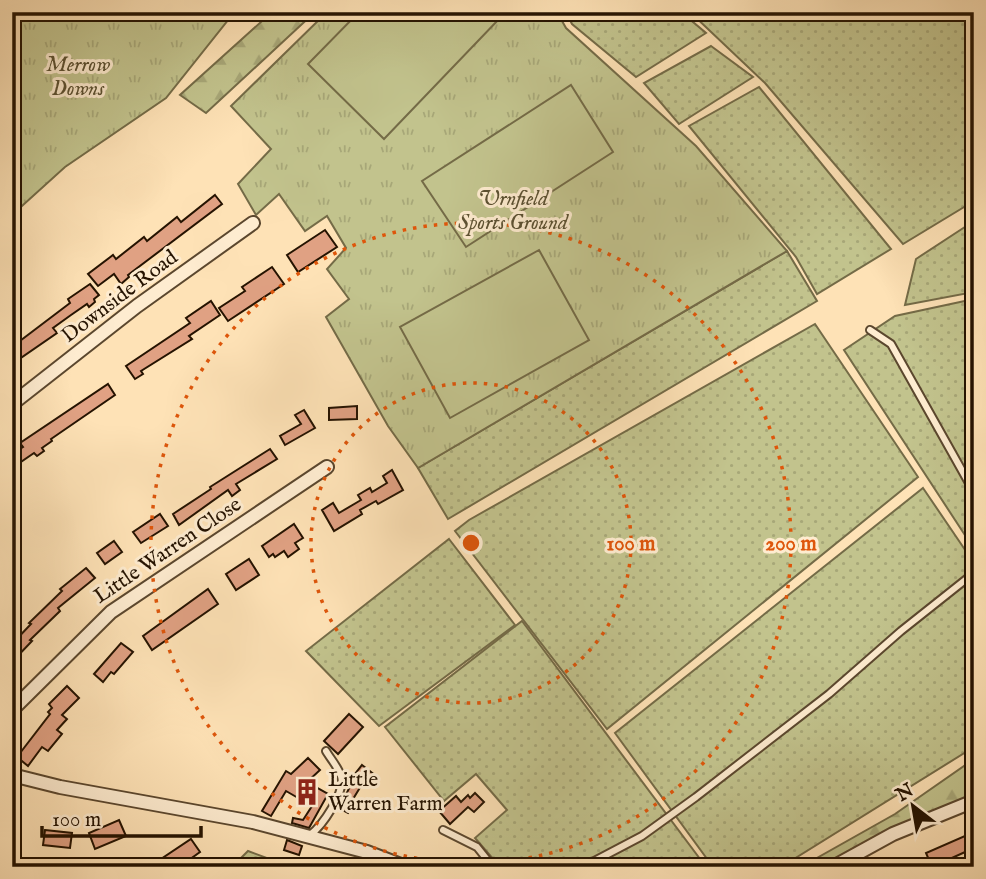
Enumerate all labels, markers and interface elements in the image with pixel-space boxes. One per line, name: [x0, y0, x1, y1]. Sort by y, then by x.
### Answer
park label: Merrow Downs: [46, 52, 111, 103]
park label: Urnfield Sports Ground: [458, 186, 570, 237]
street label: Downside Road: [56, 244, 184, 350]
street label: Little Warren Close: [89, 491, 247, 610]
centre of rings: [459, 531, 483, 555]
text: 100 m: [606, 531, 656, 558]
text: 200 m: [765, 531, 817, 558]
place label: Little Warren Farm: [328, 767, 443, 818]
north arrow: [878, 770, 948, 840]
building icon: Little Warren Farm: [292, 777, 322, 807]
text: N: [891, 778, 919, 808]
scale bar: [42, 795, 201, 839]
text: 100 m: [52, 807, 101, 834]

